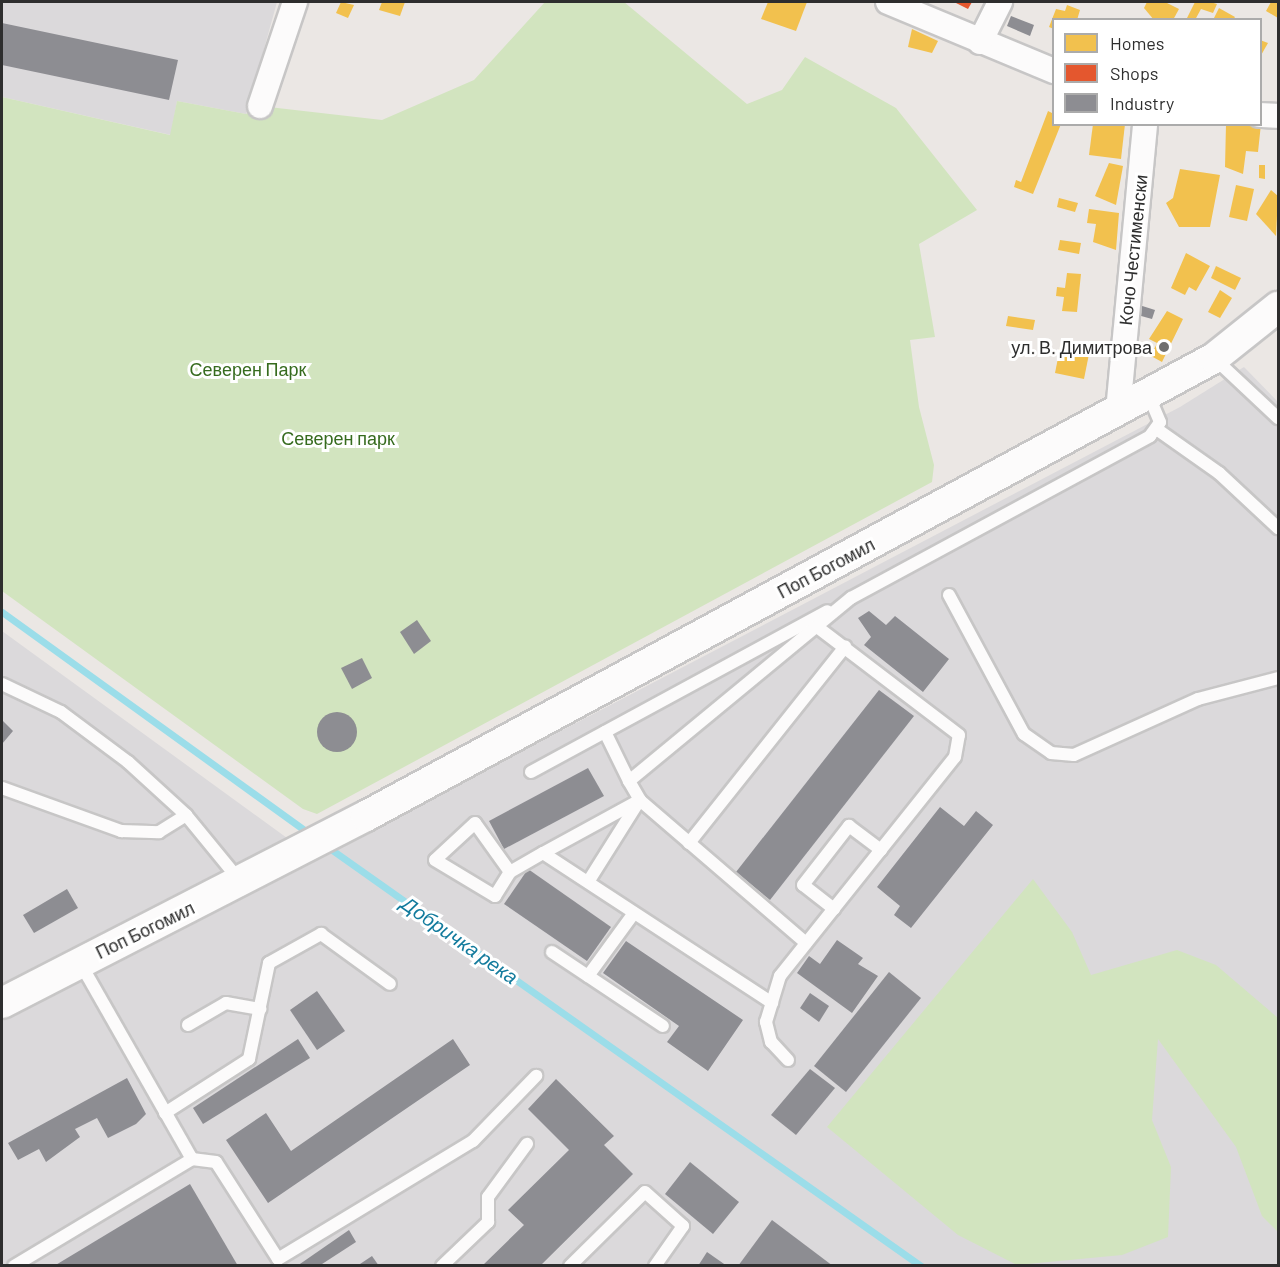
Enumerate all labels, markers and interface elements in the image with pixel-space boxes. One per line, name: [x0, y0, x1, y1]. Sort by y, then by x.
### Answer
legend: [1052, 18, 1262, 126]
text: Homes: [1110, 32, 1164, 54]
text: Shops: [1110, 62, 1159, 84]
text: Industry: [1110, 92, 1174, 114]
street label: Кочо Честименски: [1114, 173, 1152, 327]
place label: ул. В. Димитрова: [1011, 336, 1152, 358]
marker: ул. В. Димитрова: [1157, 340, 1171, 354]
park label: Северен Парк: [190, 358, 306, 380]
park label: Северен парк: [281, 427, 395, 449]
street label: Поп Богомил: [774, 533, 878, 603]
water label: Добричка река: [397, 891, 523, 989]
street label: Поп Богомил: [92, 897, 198, 963]

